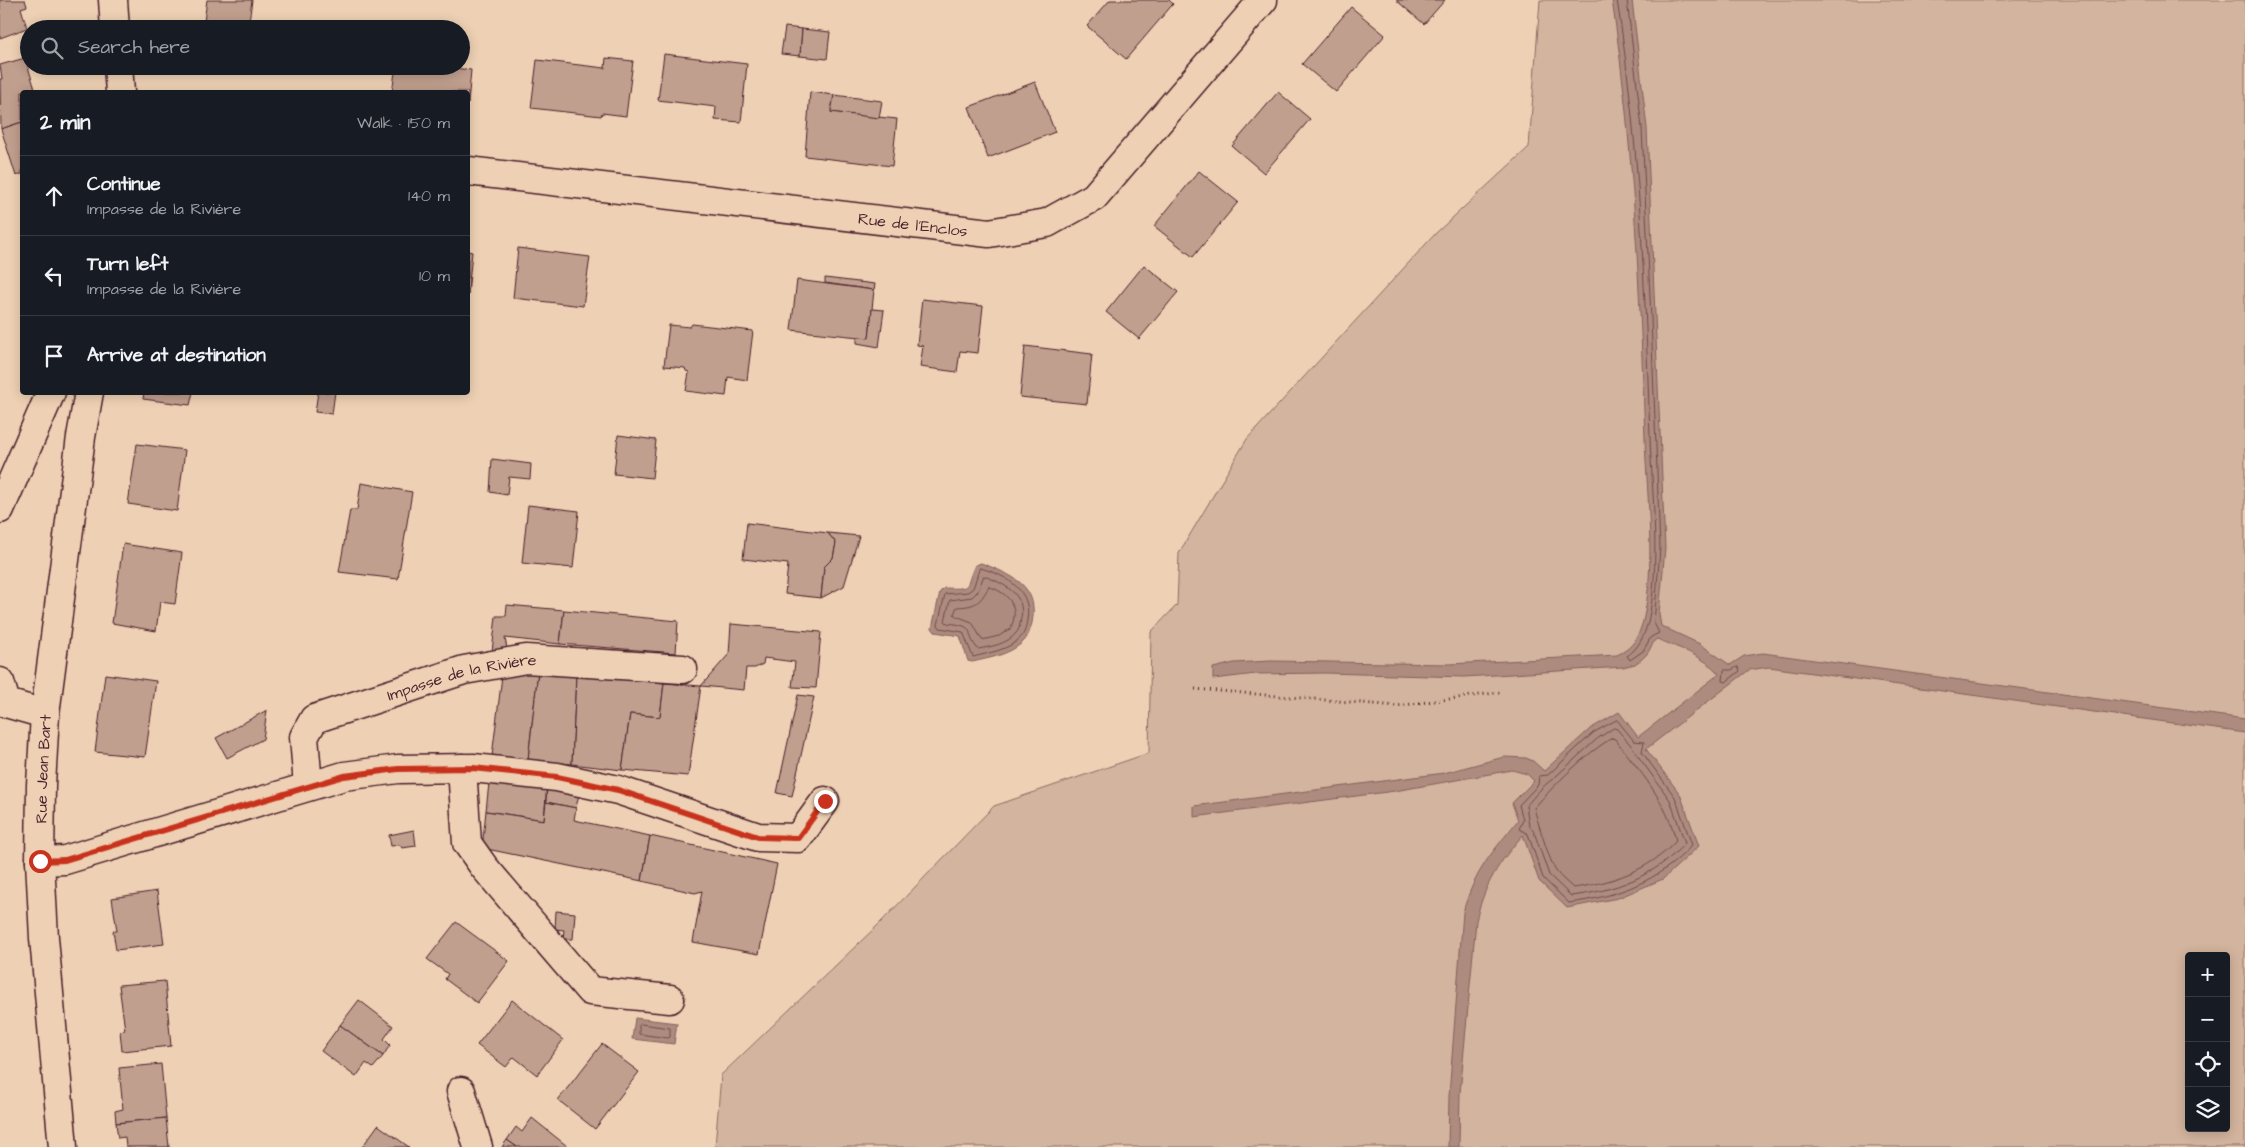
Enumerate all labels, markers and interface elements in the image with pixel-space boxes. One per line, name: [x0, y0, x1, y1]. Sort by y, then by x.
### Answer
search box: [20, 20, 470, 75]
icon: search: [38, 34, 66, 62]
text: Search here: [78, 34, 190, 61]
text: 2 min: [40, 108, 90, 137]
text: Walk · 150 m: [357, 112, 450, 134]
text: Continue: [87, 171, 161, 198]
icon: ahead: [40, 182, 68, 210]
text: 140 m: [408, 185, 450, 207]
text: Impasse de la Rivière: [87, 198, 241, 220]
street label: Rue de l'Enclos: [857, 208, 969, 242]
text: Turn left: [87, 251, 168, 278]
icon: left: [40, 262, 68, 290]
text: 10 m: [419, 265, 450, 287]
text: Impasse de la Rivière: [87, 278, 241, 300]
icon: arrive: [40, 342, 68, 370]
text: Arrive at destination: [87, 342, 266, 369]
street label: Impasse de la Rivière: [384, 649, 537, 706]
street label: Rue Jean Bart: [30, 713, 57, 824]
route end: [814, 790, 837, 813]
route start: [29, 850, 52, 873]
map controls: [2185, 952, 2230, 1132]
button: +: [2185, 952, 2230, 997]
button: −: [2185, 997, 2230, 1042]
button: locate: [2185, 1042, 2230, 1087]
button: layers: [2185, 1087, 2230, 1132]

